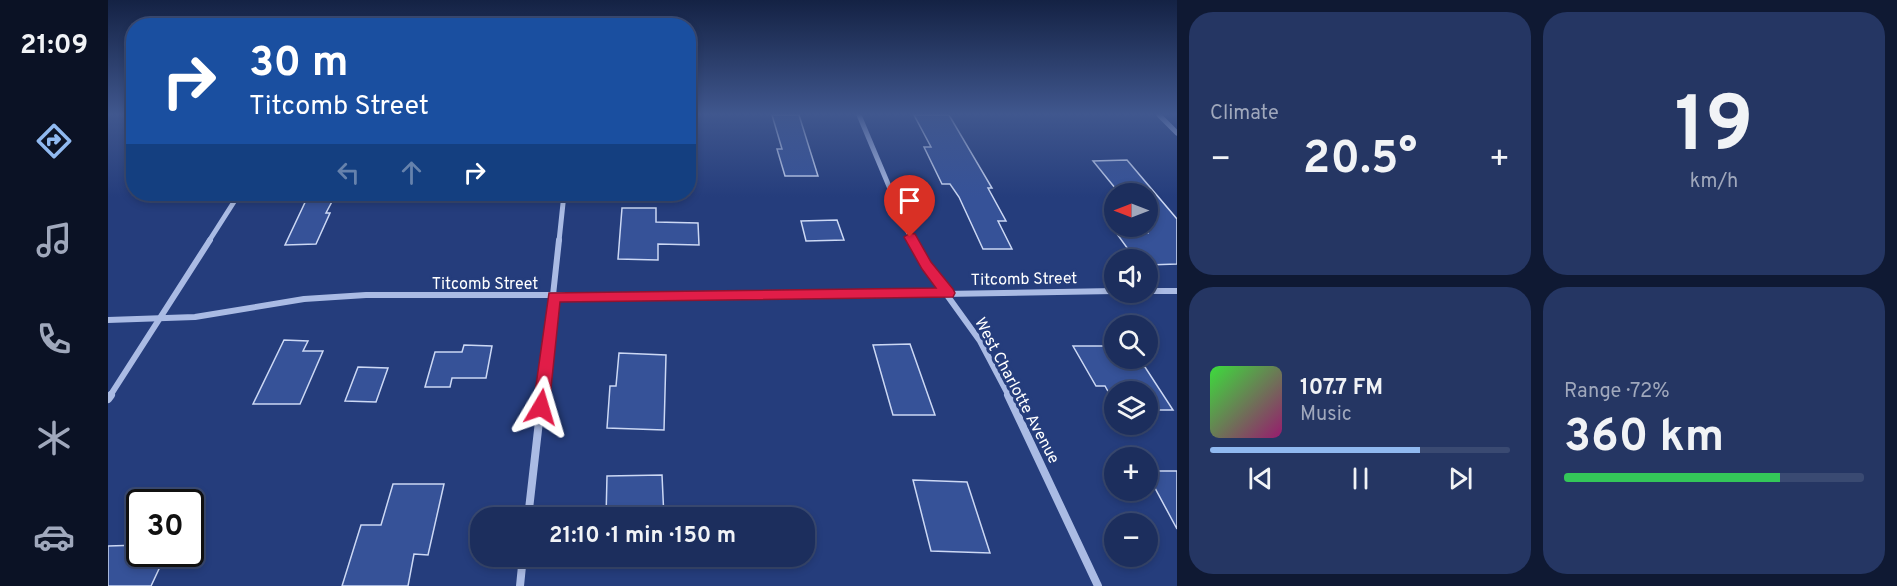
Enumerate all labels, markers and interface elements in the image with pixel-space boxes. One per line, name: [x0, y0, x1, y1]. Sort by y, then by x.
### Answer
text: 21:09: [20, 29, 88, 63]
text: 30 m: [249, 38, 348, 91]
icon: right: [150, 42, 228, 120]
text: 19: [1674, 80, 1754, 179]
text: Titcomb Street: [249, 90, 429, 124]
text: Climate: [1210, 101, 1279, 127]
icon: directions: [33, 120, 75, 162]
text: 20.5°: [1303, 132, 1417, 189]
text: −: [1210, 140, 1231, 182]
text: +: [1489, 140, 1510, 182]
icon: left: [332, 156, 365, 189]
icon: ahead: [395, 156, 428, 189]
icon: right: [458, 156, 491, 189]
text: km/h: [1690, 169, 1738, 195]
pin: [884, 175, 935, 237]
north arrow: [1104, 183, 1158, 237]
map controls: [1104, 183, 1158, 567]
icon: arrive: [893, 184, 926, 217]
icon: music: [33, 219, 75, 261]
button: sound: [1104, 249, 1158, 303]
street label: Titcomb Street: [971, 269, 1078, 291]
street label: Titcomb Street: [432, 275, 538, 295]
street label: West Charlotte Avenue: [969, 314, 1063, 468]
button: search: [1104, 315, 1158, 369]
icon: phone: [33, 318, 75, 360]
position arrow: [509, 375, 573, 439]
text: 107.7 FM: [1300, 375, 1383, 402]
text: Range · 72%: [1564, 379, 1670, 405]
button: layers: [1104, 381, 1158, 435]
text: Music: [1300, 402, 1352, 428]
text: 360 km: [1564, 410, 1724, 467]
icon: climate: [33, 417, 75, 459]
button: +: [1104, 447, 1158, 501]
icon: previous: [1244, 462, 1277, 495]
icon: pause: [1344, 462, 1377, 495]
icon: next: [1444, 462, 1477, 495]
speed limit sign: 30: [126, 489, 204, 567]
button: −: [1104, 513, 1158, 567]
icon: car: [33, 516, 75, 558]
text: 21:10 · 1 min · 150 m: [549, 523, 736, 550]

